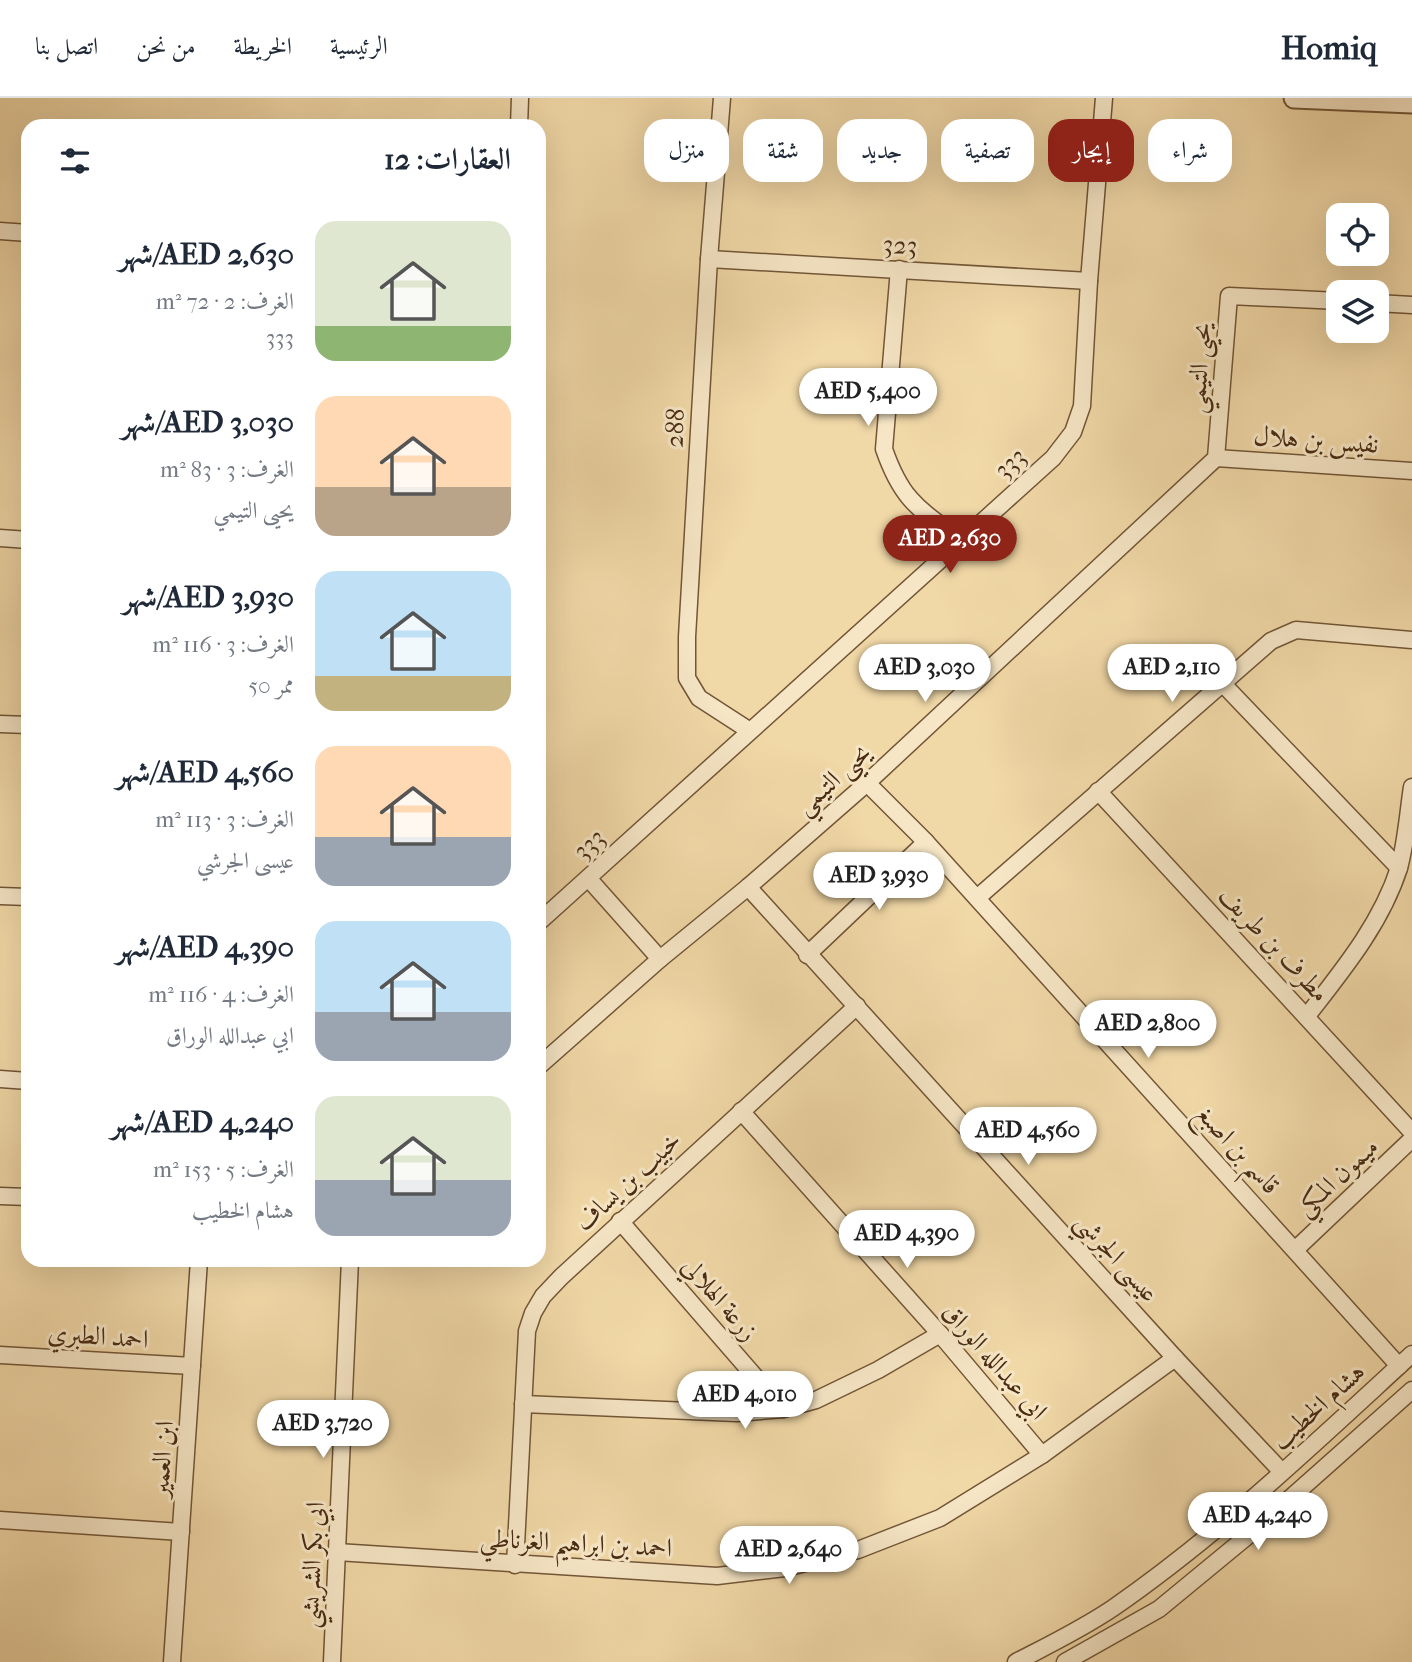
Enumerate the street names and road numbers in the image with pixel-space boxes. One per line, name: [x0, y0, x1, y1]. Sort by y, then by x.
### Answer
street label: 323: [882, 229, 918, 261]
street label: يحيى التيمي: [1180, 321, 1227, 415]
street label: 288: [658, 407, 692, 449]
street label: نفيس بن هلال: [1252, 420, 1379, 462]
street label: 333: [988, 441, 1032, 485]
street label: يحيى التيمي: [789, 736, 884, 828]
street label: 333: [567, 822, 611, 866]
street label: مطرف بن طريف: [1212, 880, 1336, 1009]
street label: قاسم بن اصبغ: [1182, 1097, 1287, 1207]
street label: خبيب بن يساف: [569, 1124, 688, 1239]
street label: ميمون المكي: [1289, 1131, 1390, 1229]
street label: عيسى الجرشي: [1063, 1206, 1165, 1314]
street label: زرعة الهلالي: [671, 1251, 765, 1351]
street label: ابي عبدالله الوراق: [931, 1296, 1054, 1430]
street label: احمد الطبري: [46, 1317, 150, 1360]
street label: هشام الخطيب: [1265, 1356, 1376, 1461]
street label: ابن العمير: [144, 1420, 180, 1501]
street label: ابي بكر الشريشي: [293, 1501, 339, 1630]
street label: احمد بن ابراهيم الغرناطي: [479, 1522, 673, 1574]

